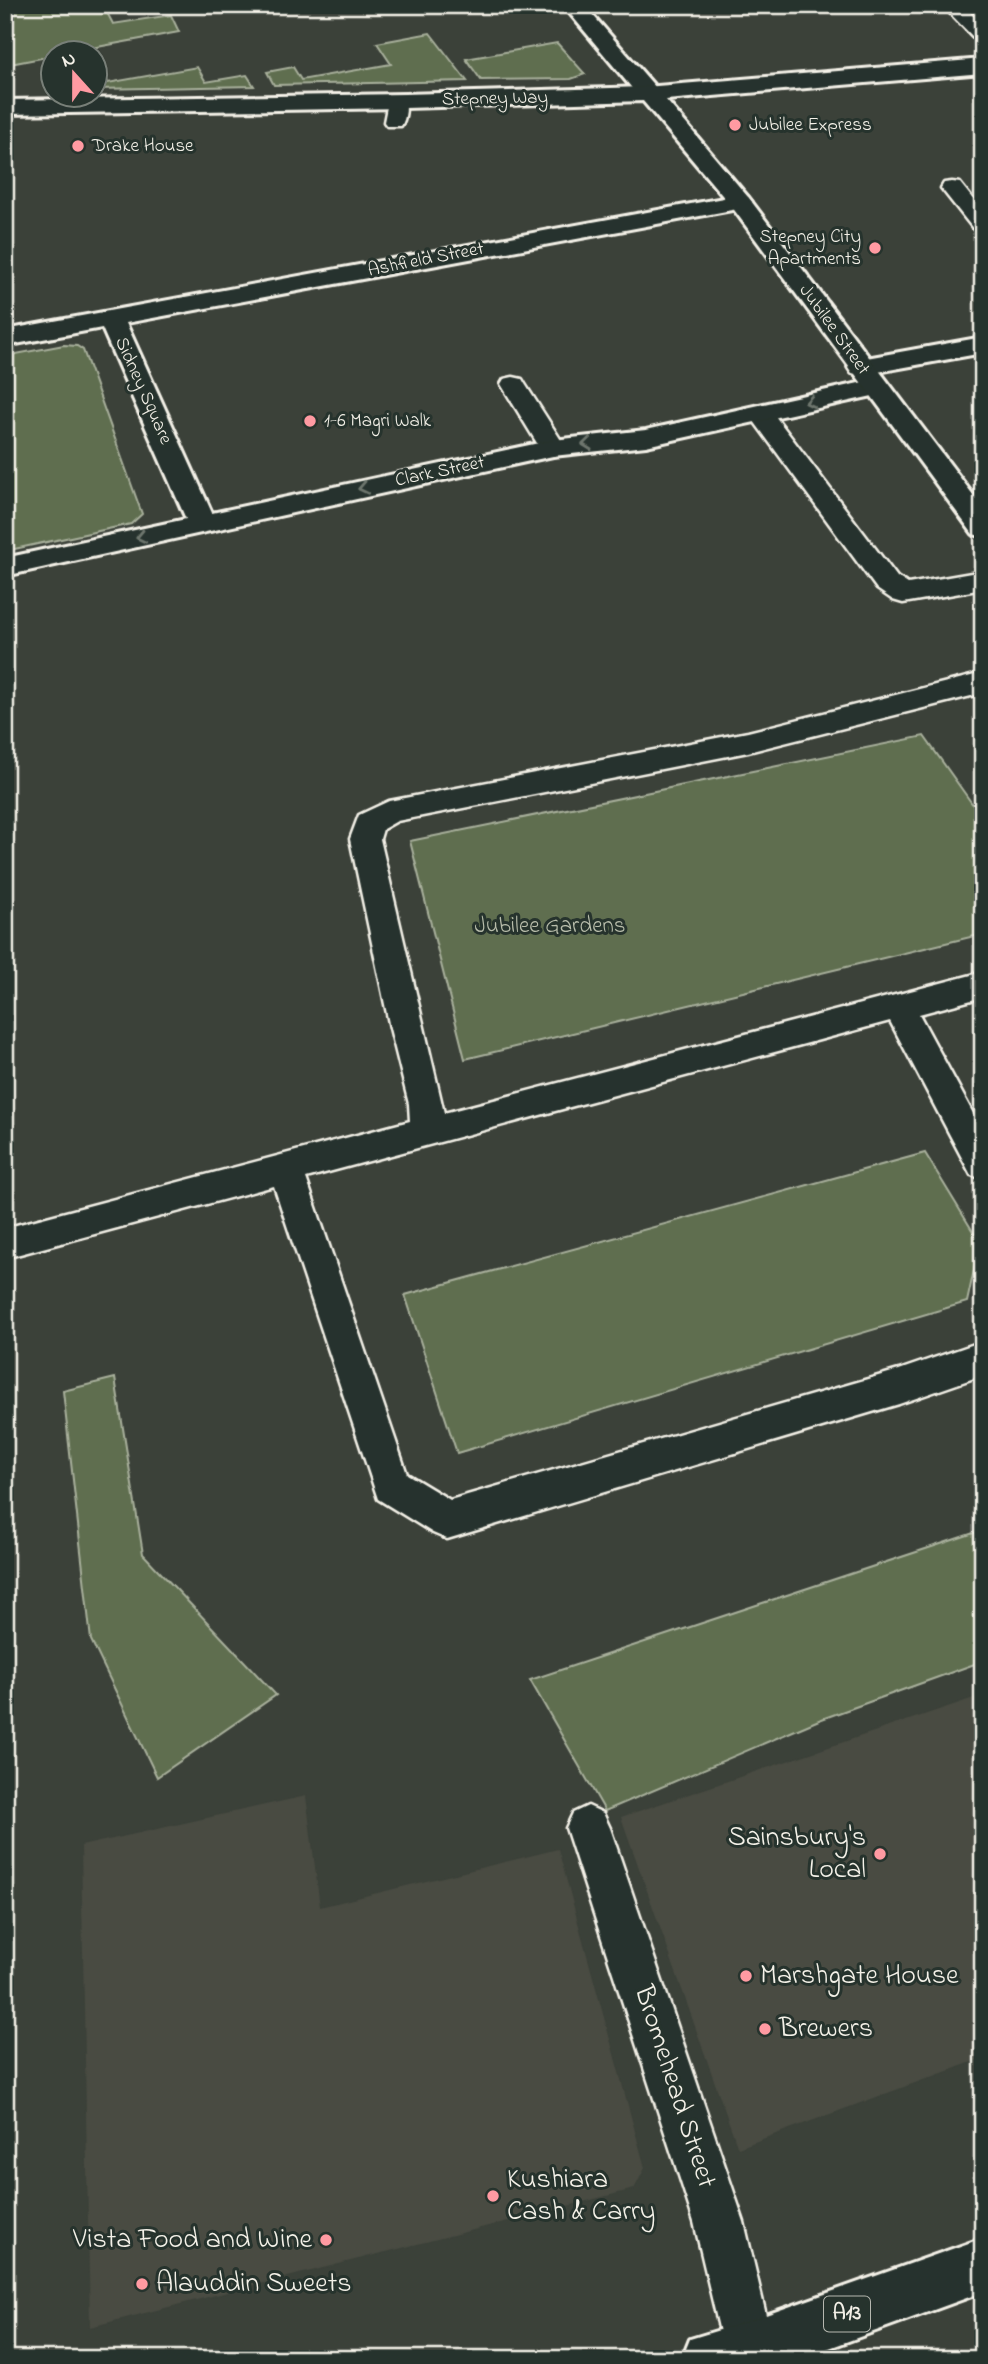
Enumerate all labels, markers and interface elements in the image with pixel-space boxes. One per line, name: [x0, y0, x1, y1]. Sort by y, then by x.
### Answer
north arrow: [38, 38, 108, 108]
text: N: [58, 45, 80, 75]
street label: Stepney Way: [442, 85, 548, 114]
place label: Jubilee Express: [749, 112, 872, 139]
marker: Jubilee Express: [727, 117, 743, 133]
place label: Drake House: [91, 133, 194, 160]
marker: Drake House: [70, 138, 86, 154]
place label: Stepney City Apartments: [760, 224, 861, 273]
street label: Ashfield Street: [366, 235, 487, 284]
marker: Stepney City Apartments: [867, 240, 883, 256]
street label: Jubilee Street: [792, 279, 877, 381]
street label: Sidney Square: [106, 333, 179, 450]
one-way arrow: [804, 393, 816, 408]
place label: 1-6 Magri Walk: [324, 408, 432, 437]
marker: 1-6 Magri Walk: [302, 413, 318, 429]
one-way arrow: [581, 436, 592, 451]
street label: Clark Street: [393, 449, 488, 495]
one-way arrow: [358, 480, 370, 495]
one-way arrow: [135, 528, 147, 543]
park label: Jubilee Gardens: [474, 910, 626, 943]
place label: Sainsbury's Local: [728, 1818, 866, 1891]
marker: Sainsbury's Local: [872, 1846, 888, 1862]
place label: Marshgate House: [760, 1956, 959, 1997]
marker: Marshgate House: [738, 1968, 754, 1984]
street label: Bromehead Street: [622, 1980, 726, 2193]
place label: Brewers: [778, 2009, 873, 2050]
marker: Brewers: [757, 2021, 773, 2037]
place label: Kushiara Cash & Carry: [507, 2160, 655, 2233]
marker: Kushiara Cash & Carry: [485, 2188, 501, 2204]
place label: Vista Food and Wine: [72, 2220, 312, 2261]
marker: Vista Food and Wine: [318, 2232, 334, 2248]
place label: Alauddin Sweets: [156, 2264, 351, 2305]
marker: Alauddin Sweets: [134, 2276, 150, 2292]
road number: A13: [824, 2296, 870, 2332]

